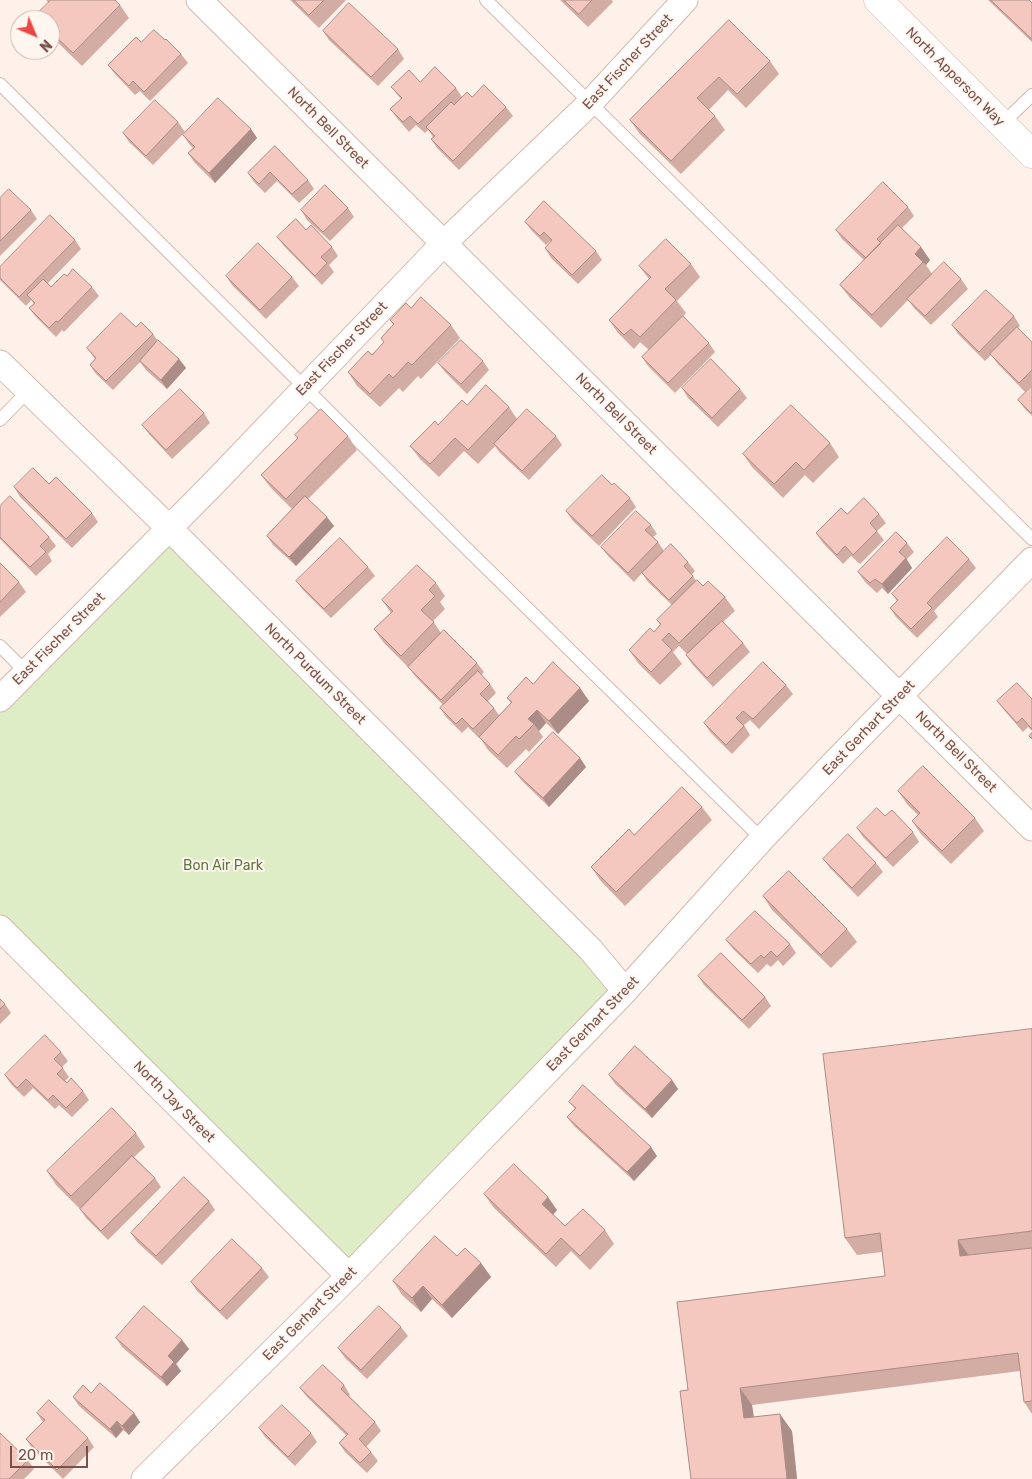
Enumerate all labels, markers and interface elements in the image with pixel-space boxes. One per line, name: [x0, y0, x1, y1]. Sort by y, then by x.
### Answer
north arrow: [10, 10, 60, 60]
street label: East Fischer Street: [579, 11, 677, 113]
street label: North Apperson Way: [902, 24, 1008, 130]
text: N: [36, 36, 55, 55]
street label: North Bell Street: [284, 84, 372, 172]
street label: East Fischer Street: [293, 298, 391, 400]
street label: North Bell Street: [572, 370, 660, 458]
street label: East Fischer Street: [9, 589, 109, 689]
street label: North Purdum Street: [261, 620, 369, 728]
street label: East Gerhart Street: [819, 677, 919, 779]
street label: North Bell Street: [912, 708, 1000, 796]
park label: Bon Air Park: [183, 858, 263, 874]
street label: East Gerhart Street: [543, 973, 643, 1075]
street label: North Jay Street: [130, 1058, 218, 1146]
street label: East Gerhart Street: [260, 1264, 360, 1364]
scale bar: [12, 1436, 90, 1468]
text: 20 m: [18, 1446, 53, 1464]

